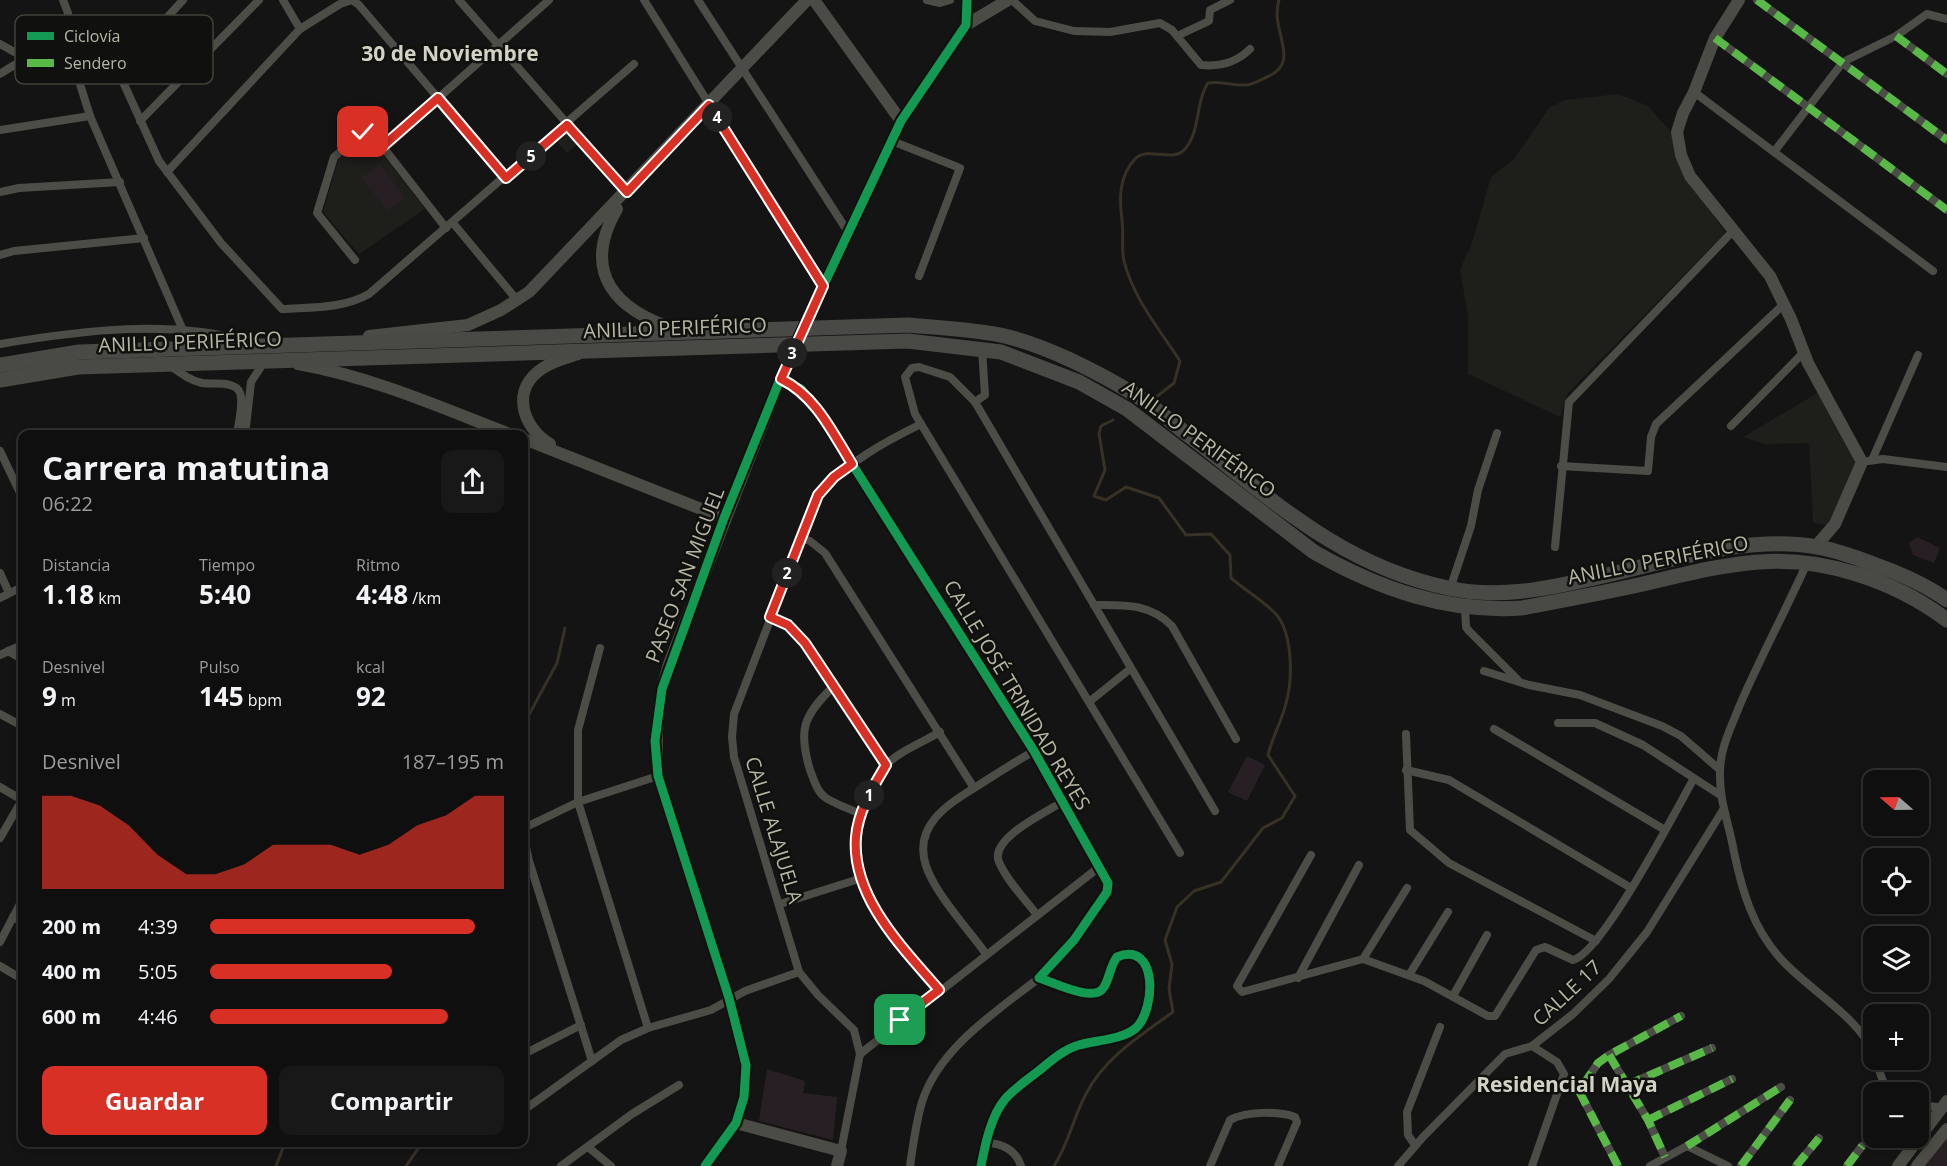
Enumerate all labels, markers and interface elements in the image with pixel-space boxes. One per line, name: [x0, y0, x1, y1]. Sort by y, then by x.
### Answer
legend: [15, 15, 213, 84]
text: Ciclovía: [64, 25, 120, 47]
district label: 30 de Noviembre: [361, 39, 539, 67]
text: Sendero: [64, 52, 127, 74]
pin: 4: [702, 102, 732, 132]
pin: [337, 106, 388, 157]
text: 4: [712, 106, 722, 128]
icon: check: [346, 115, 379, 148]
pin: 5: [516, 141, 546, 171]
text: 5: [526, 145, 536, 167]
street label: ANILLO PERIFÉRICO: [583, 311, 767, 344]
street label: ANILLO PERIFÉRICO: [98, 325, 282, 358]
pin: 3: [777, 338, 807, 368]
text: 3: [787, 342, 797, 364]
street label: ANILLO PERIFÉRICO: [1117, 374, 1281, 503]
text: Carrera matutina: [42, 445, 330, 490]
button: share: [441, 450, 504, 513]
street label: PASEO SAN MIGUEL: [639, 483, 730, 666]
text: 06:22: [42, 490, 93, 517]
street label: ANILLO PERIFÉRICO: [1565, 529, 1751, 590]
text: Distancia: [42, 554, 110, 576]
text: Tiempo: [199, 554, 255, 576]
text: Ritmo: [356, 554, 400, 576]
pin: 2: [772, 558, 802, 588]
text: 2: [782, 562, 792, 584]
street label: CALLE JOSÉ TRINIDAD REYES: [938, 575, 1097, 815]
text: 1.18: [42, 576, 94, 612]
text: 5:40: [199, 576, 251, 612]
text: 4:48: [356, 576, 408, 612]
text: km: [94, 587, 121, 609]
text: /km: [408, 587, 441, 609]
text: Desnivel: [42, 656, 105, 678]
text: Pulso: [199, 656, 240, 678]
text: kcal: [356, 656, 385, 678]
text: 9: [42, 678, 57, 714]
text: 145: [199, 678, 244, 714]
text: 92: [356, 678, 386, 714]
text: m: [57, 689, 76, 711]
text: bpm: [244, 689, 282, 711]
text: Desnivel: [42, 748, 121, 775]
text: 187–195 m: [402, 748, 504, 775]
street label: CALLE ALAJUELA: [739, 753, 810, 907]
north arrow: [1863, 770, 1929, 836]
map controls: [1863, 770, 1929, 1148]
pin: 1: [854, 780, 884, 810]
text: 1: [864, 784, 874, 806]
button: locate: [1863, 848, 1929, 914]
text: 200 m: [42, 913, 101, 940]
text: 4:39: [138, 913, 178, 940]
button: layers: [1863, 926, 1929, 992]
street label: CALLE 17: [1526, 954, 1607, 1032]
text: 400 m: [42, 958, 101, 985]
text: 5:05: [138, 958, 178, 985]
pin: [874, 994, 925, 1045]
text: 600 m: [42, 1003, 101, 1030]
text: 4:46: [138, 1003, 178, 1030]
icon: arrive: [883, 1003, 916, 1036]
button: +: [1863, 1004, 1929, 1070]
button: Guardar: [42, 1066, 267, 1135]
button: Compartir: [279, 1066, 504, 1135]
district label: Residencial Maya: [1476, 1070, 1658, 1098]
button: −: [1863, 1082, 1929, 1148]

